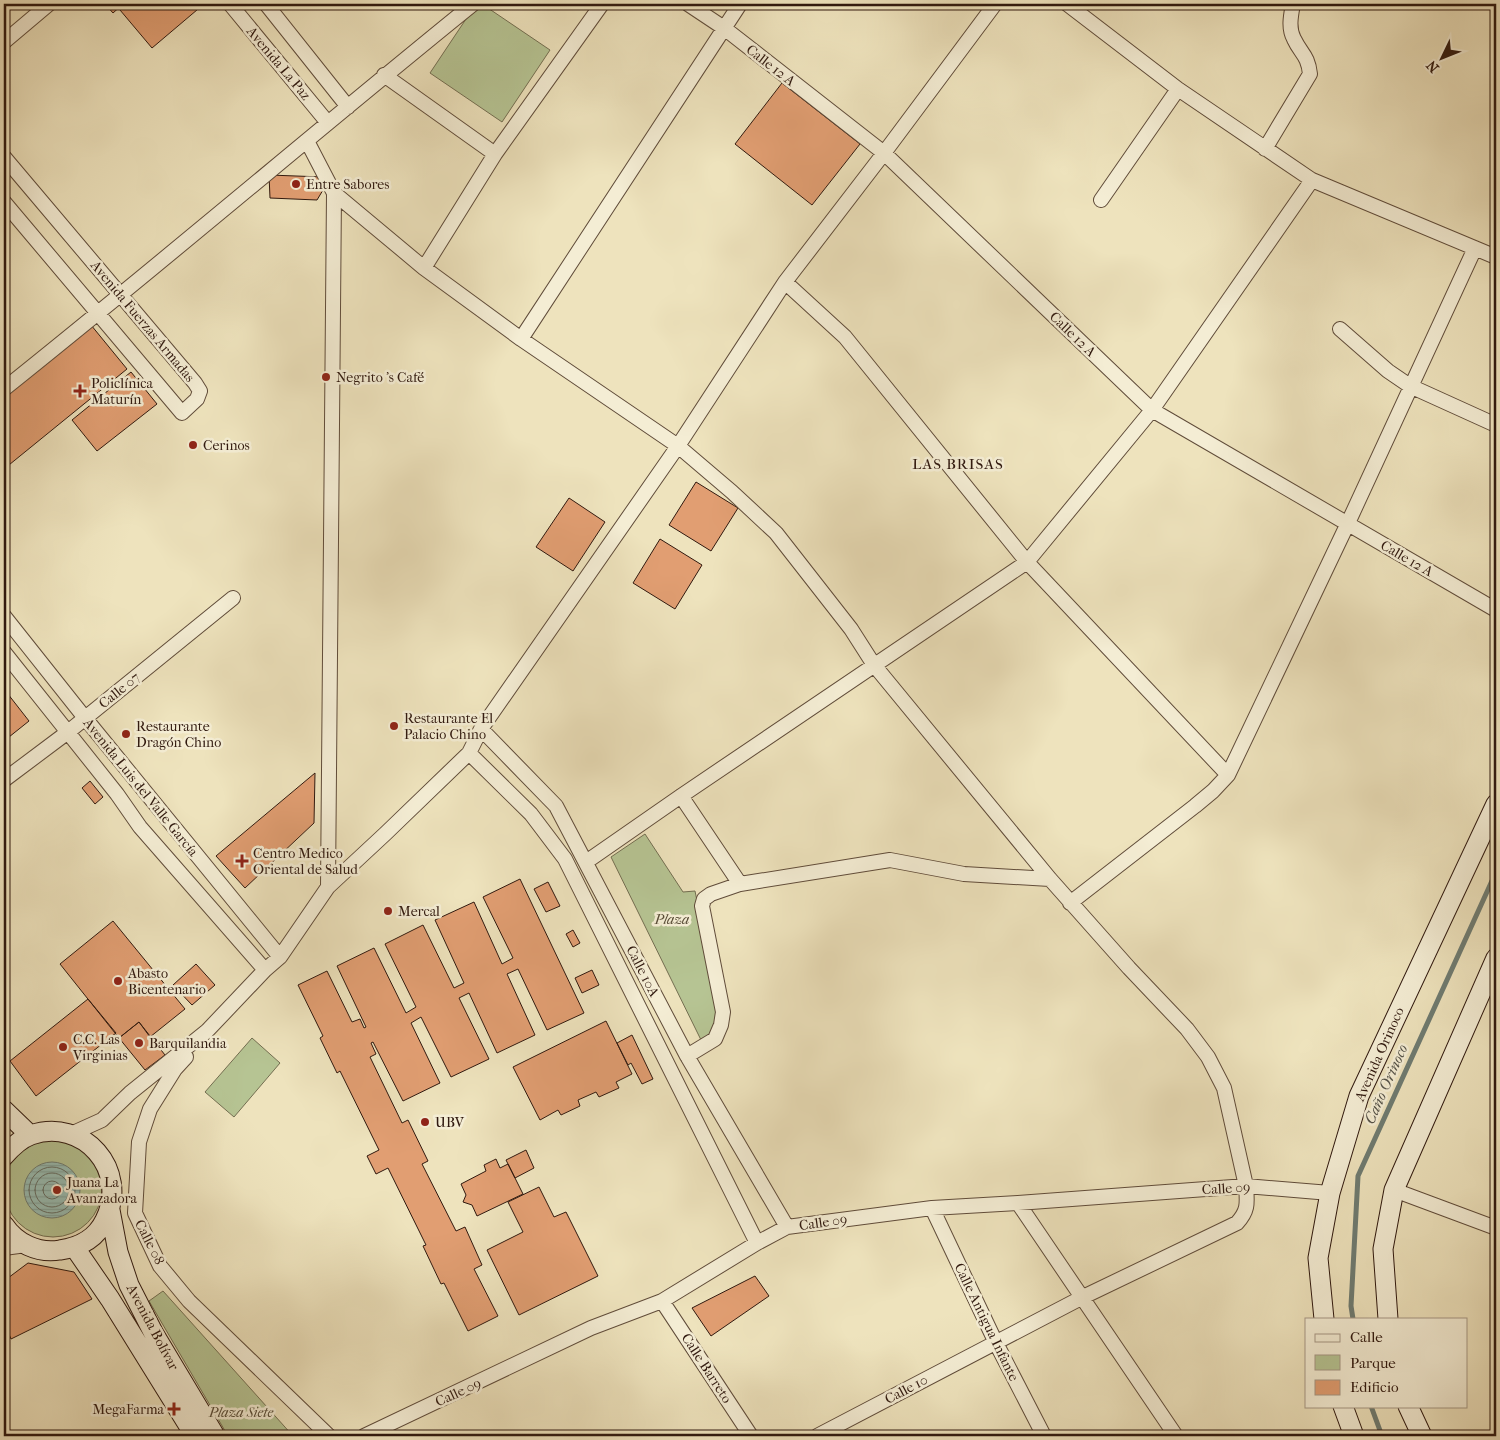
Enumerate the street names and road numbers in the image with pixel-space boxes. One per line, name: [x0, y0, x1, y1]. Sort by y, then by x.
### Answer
street label: Avenida La Paz: [242, 22, 314, 104]
street label: Calle 12 A: [743, 41, 799, 90]
street label: Avenida Fuerzas Armadas: [86, 256, 198, 385]
street label: Calle 12 A: [1046, 308, 1100, 361]
street label: Calle 12 A: [1377, 537, 1437, 581]
street label: Calle 07: [95, 669, 143, 712]
street label: Avenida Luis del Valle García: [79, 714, 202, 860]
street label: Calle 10A: [622, 943, 663, 1000]
street label: Avenida Orinoco: [1351, 1004, 1408, 1105]
street label: Calle 09: [1201, 1179, 1251, 1198]
street label: Calle 09: [798, 1211, 848, 1234]
street label: Calle 08: [131, 1217, 168, 1268]
street label: Calle Antigua Infante: [951, 1260, 1023, 1384]
street label: Avenida Bolívar: [122, 1280, 182, 1373]
street label: Calle Barreto: [678, 1330, 735, 1406]
street label: Calle 10: [882, 1371, 931, 1408]
street label: Calle 09: [433, 1374, 484, 1410]

